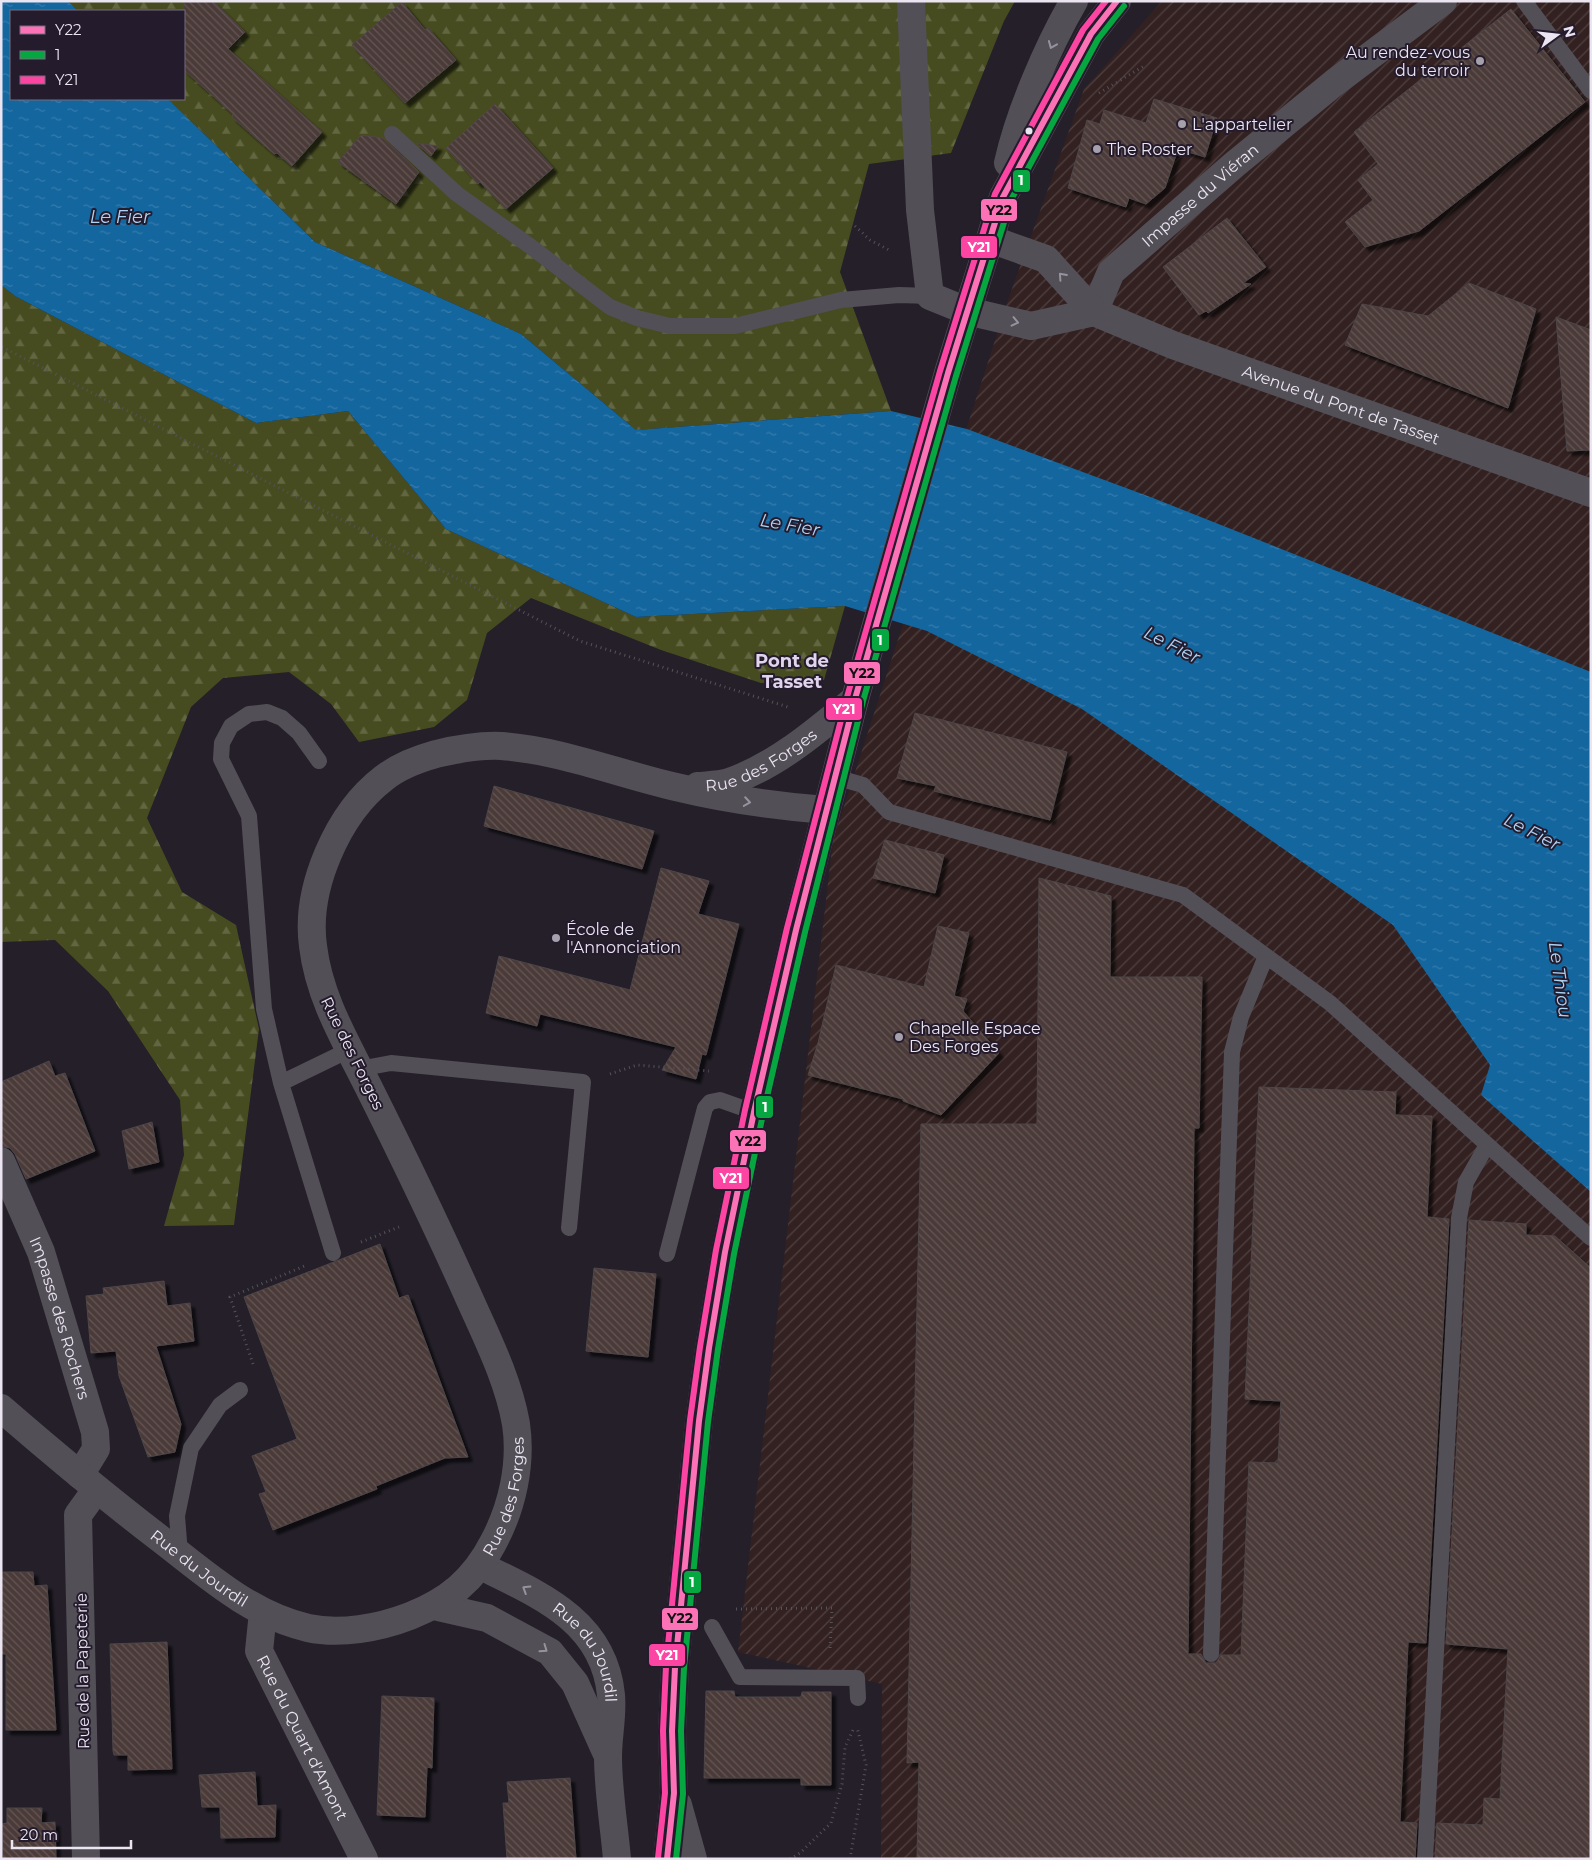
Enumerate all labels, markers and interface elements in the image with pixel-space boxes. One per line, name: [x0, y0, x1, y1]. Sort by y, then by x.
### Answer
legend: [10, 10, 185, 100]
north arrow: [1532, 10, 1582, 60]
text: Y22: [55, 20, 81, 39]
text: N: [1559, 24, 1580, 39]
one-way arrow: [1047, 40, 1057, 48]
place label: Au rendez-vous du terroir: [1346, 43, 1470, 80]
text: 1: [55, 45, 60, 64]
marker: Au rendez-vous du terroir: [1474, 55, 1486, 67]
text: Y21: [55, 70, 78, 89]
place label: L'appartelier: [1192, 115, 1292, 134]
marker: L'appartelier: [1176, 118, 1188, 130]
unlabelled marker: [1024, 126, 1034, 136]
place label: The Roster: [1107, 140, 1193, 159]
street label: Impasse du Viéran: [1138, 140, 1262, 251]
marker: The Roster: [1091, 143, 1103, 155]
line badge: 1: [1012, 169, 1031, 193]
text: 1: [1018, 171, 1024, 189]
line badge: Y22: [980, 198, 1018, 222]
text: Y22: [985, 201, 1012, 219]
water label: Le Fier: [90, 206, 151, 228]
line badge: Y21: [960, 235, 998, 259]
text: Y21: [966, 238, 991, 256]
one-way arrow: [1058, 273, 1067, 282]
one-way arrow: [1010, 316, 1019, 327]
street label: Avenue du Pont de Tasset: [1240, 361, 1443, 449]
water label: Le Fier: [758, 509, 822, 541]
water label: Le Fier: [1140, 621, 1205, 669]
line badge: 1: [871, 628, 890, 652]
text: 1: [877, 631, 883, 649]
district label: Pont de Tasset: [755, 650, 829, 693]
line badge: Y22: [843, 661, 881, 685]
text: Y22: [848, 664, 875, 682]
line badge: Y21: [825, 697, 863, 721]
text: Y21: [831, 700, 856, 718]
street label: Rue des Forges: [705, 725, 821, 795]
one-way arrow: [743, 796, 751, 807]
water label: Le Fier: [1500, 808, 1565, 856]
place label: École de l'Annonciation: [566, 920, 681, 957]
marker: École de l'Annonciation: [550, 932, 562, 944]
water label: Le Thiou: [1544, 940, 1576, 1020]
street label: Rue des Forges: [317, 994, 388, 1113]
place label: Chapelle Espace Des Forges: [909, 1019, 1041, 1056]
marker: Chapelle Espace Des Forges: [893, 1031, 905, 1043]
line badge: 1: [755, 1095, 774, 1119]
text: 1: [762, 1098, 768, 1116]
line badge: Y22: [729, 1129, 767, 1153]
text: Y22: [734, 1132, 761, 1150]
line badge: Y21: [712, 1166, 750, 1190]
text: Y21: [718, 1169, 743, 1187]
street label: Impasse des Rochers: [25, 1234, 94, 1402]
street label: Rue des Forges: [479, 1436, 528, 1560]
street label: Rue du Jourdil: [147, 1526, 251, 1611]
line badge: 1: [683, 1570, 702, 1594]
text: 1: [689, 1573, 695, 1591]
one-way arrow: [522, 1586, 531, 1595]
street label: Rue de la Papeterie: [72, 1593, 93, 1749]
street label: Rue du Jourdil: [549, 1598, 620, 1703]
line badge: Y22: [661, 1607, 699, 1631]
text: Y22: [666, 1609, 693, 1627]
one-way arrow: [538, 1643, 548, 1652]
line badge: Y21: [648, 1643, 686, 1667]
text: Y21: [654, 1646, 679, 1664]
street label: Rue du Quart d'Amont: [253, 1652, 352, 1824]
scale bar: [12, 1818, 131, 1850]
text: 20 m: [20, 1825, 58, 1844]

